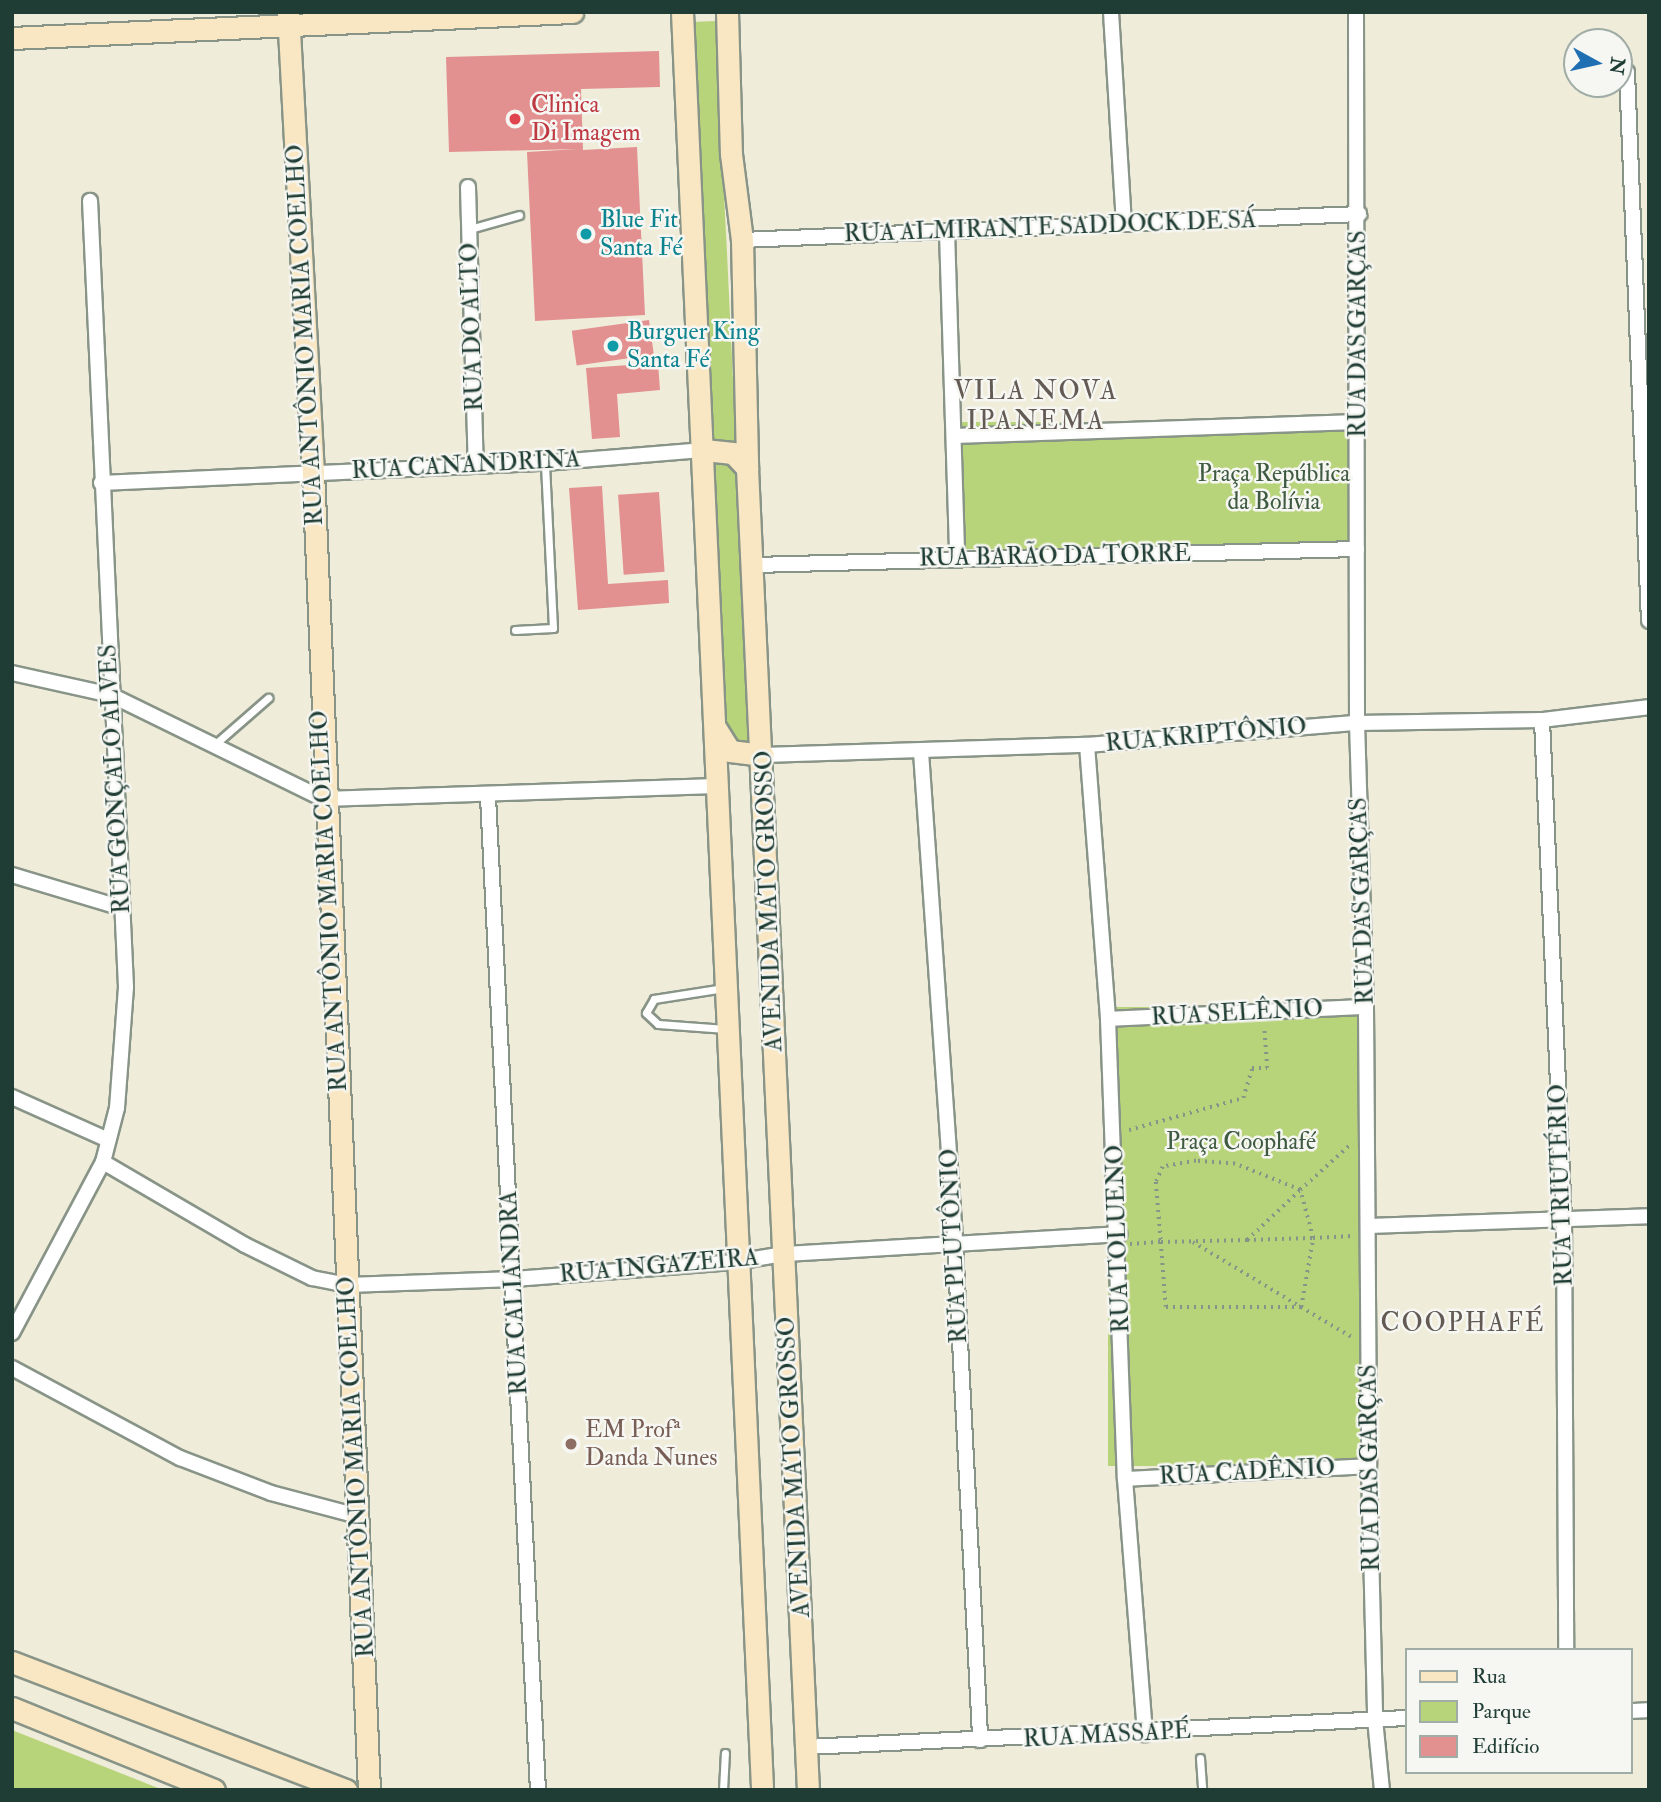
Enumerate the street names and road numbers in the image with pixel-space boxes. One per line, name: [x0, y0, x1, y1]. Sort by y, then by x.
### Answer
street label: RUA ANTÔNIO MARIA COELHO: [281, 144, 329, 526]
street label: RUA ALMIRANTE SADDOCK DE SÁ: [843, 205, 1257, 249]
street label: RUA DAS GARÇAS: [1344, 230, 1372, 438]
street label: RUA DO ALTO: [455, 242, 489, 412]
street label: RUA CANANDRINA: [351, 445, 581, 485]
street label: RUA BARÃO DA TORRE: [919, 539, 1191, 573]
street label: RUA GONÇALO ALVES: [94, 643, 136, 915]
street label: RUA ANTÔNIO MARIA COELHO: [305, 710, 353, 1092]
street label: RUA KRIPTÔNIO: [1104, 712, 1308, 758]
street label: AVENIDA MATO GROSSO: [749, 750, 789, 1052]
street label: RUA DAS GARÇAS: [1344, 797, 1380, 1005]
street label: RUA SELÊNIO: [1150, 994, 1324, 1032]
street label: RUA TRIUTÉRIO: [1543, 1083, 1579, 1287]
street label: RUA TOLUENO: [1100, 1144, 1136, 1334]
street label: RUA PLUTÔNIO: [935, 1148, 973, 1344]
street label: RUA CALIANDRA: [494, 1190, 534, 1396]
street label: RUA INGAZEIRA: [558, 1243, 760, 1289]
street label: RUA ANTÔNIO MARIA COELHO: [332, 1276, 380, 1658]
street label: AVENIDA MATO GROSSO: [772, 1316, 816, 1618]
street label: RUA DAS GARÇAS: [1354, 1364, 1386, 1572]
street label: RUA CADÊNIO: [1158, 1453, 1336, 1491]
street label: RUA MASSAPÉ: [1022, 1716, 1192, 1754]

